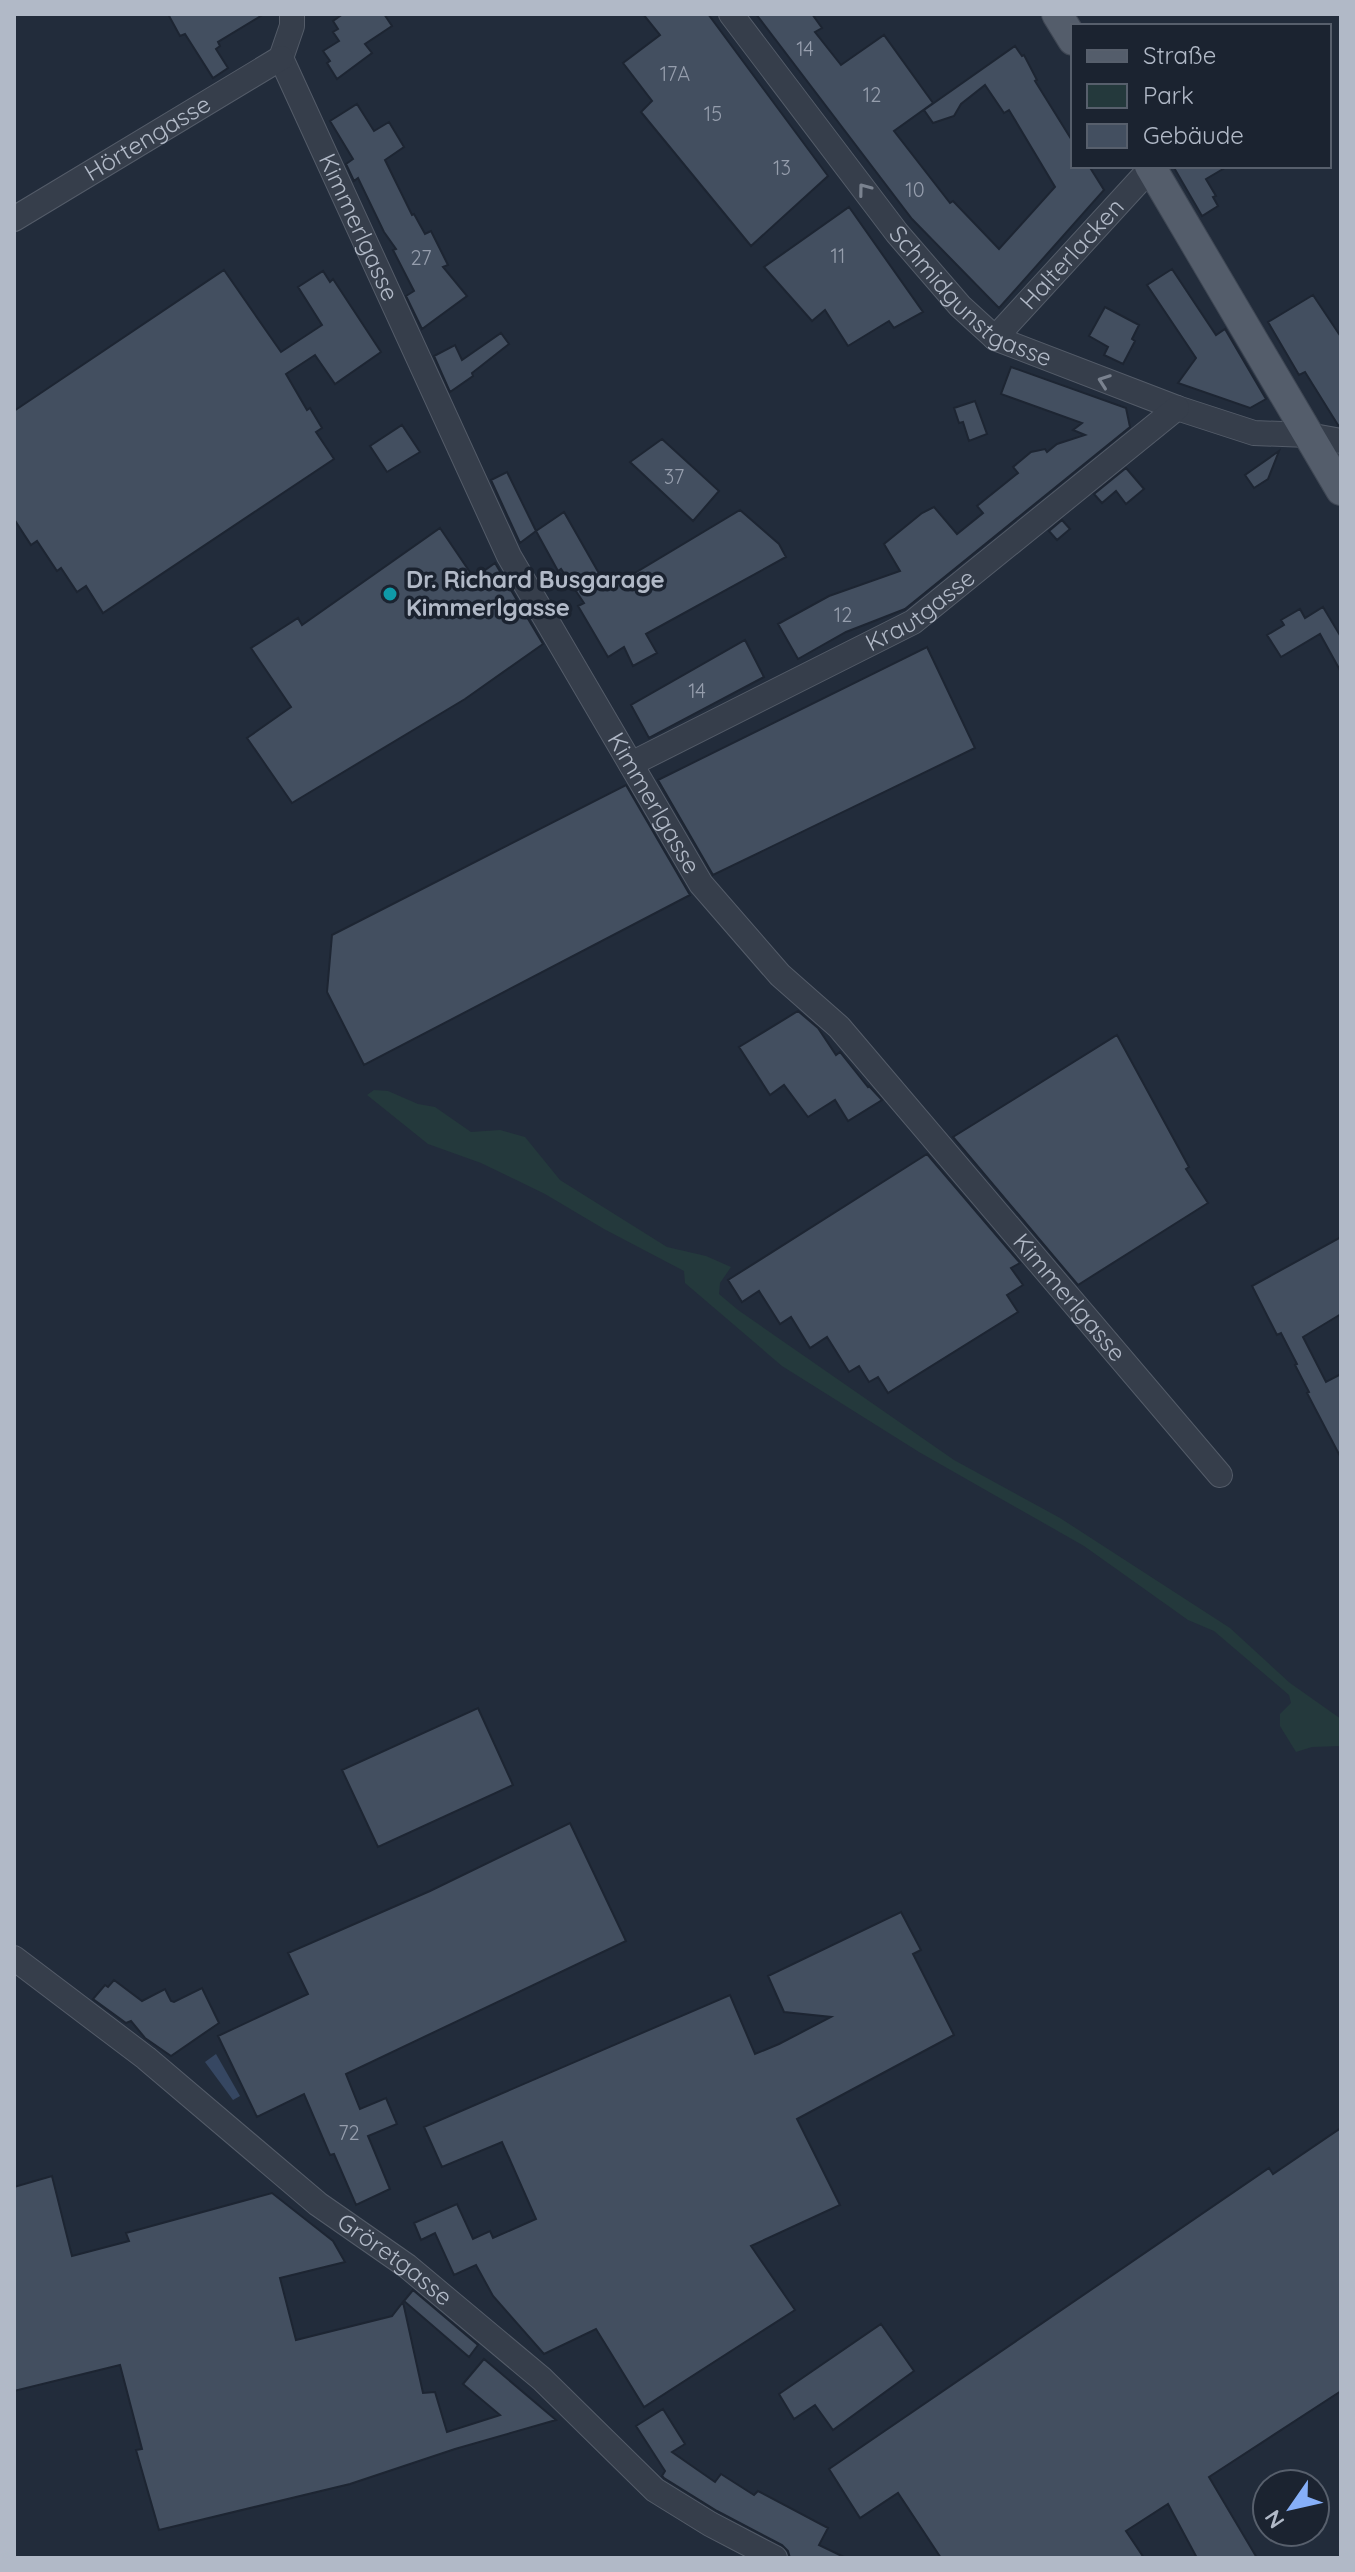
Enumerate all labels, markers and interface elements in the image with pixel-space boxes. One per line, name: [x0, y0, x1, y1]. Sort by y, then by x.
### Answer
legend: [1071, 24, 1331, 168]
house number: 14: [796, 36, 814, 61]
text: Straße: [1143, 40, 1216, 70]
house number: 17A: [660, 61, 690, 86]
text: Park: [1143, 80, 1194, 110]
house number: 12: [863, 82, 881, 107]
street label: Hörtengasse: [79, 88, 216, 187]
house number: 15: [704, 101, 722, 126]
text: Gebäude: [1143, 120, 1244, 150]
street label: Kimmerlgasse: [313, 148, 406, 305]
house number: 13: [773, 155, 791, 180]
house number: 10: [905, 177, 925, 202]
one-way arrow: [859, 183, 873, 198]
street label: Halterlacken: [1013, 191, 1130, 315]
street label: Schmidgunstgasse: [883, 219, 1056, 372]
house number: 11: [831, 243, 845, 268]
house number: 27: [411, 245, 431, 270]
one-way arrow: [1097, 374, 1111, 391]
house number: 37: [664, 464, 684, 489]
street label: Krautgasse: [860, 562, 980, 657]
place label: Dr. Richard Busgarage Kimmerlgasse: [406, 564, 665, 622]
marker: Dr. Richard Busgarage Kimmerlgasse: [381, 585, 399, 603]
house number: 12: [834, 602, 852, 627]
house number: 14: [688, 678, 706, 703]
street label: Kimmerlgasse: [602, 727, 708, 879]
street label: Kimmerlgasse: [1007, 1227, 1133, 1367]
house number: 72: [338, 2120, 360, 2145]
street label: Gröretgasse: [332, 2206, 459, 2312]
north arrow: [1251, 2468, 1331, 2548]
text: N: [1258, 2505, 1291, 2534]

